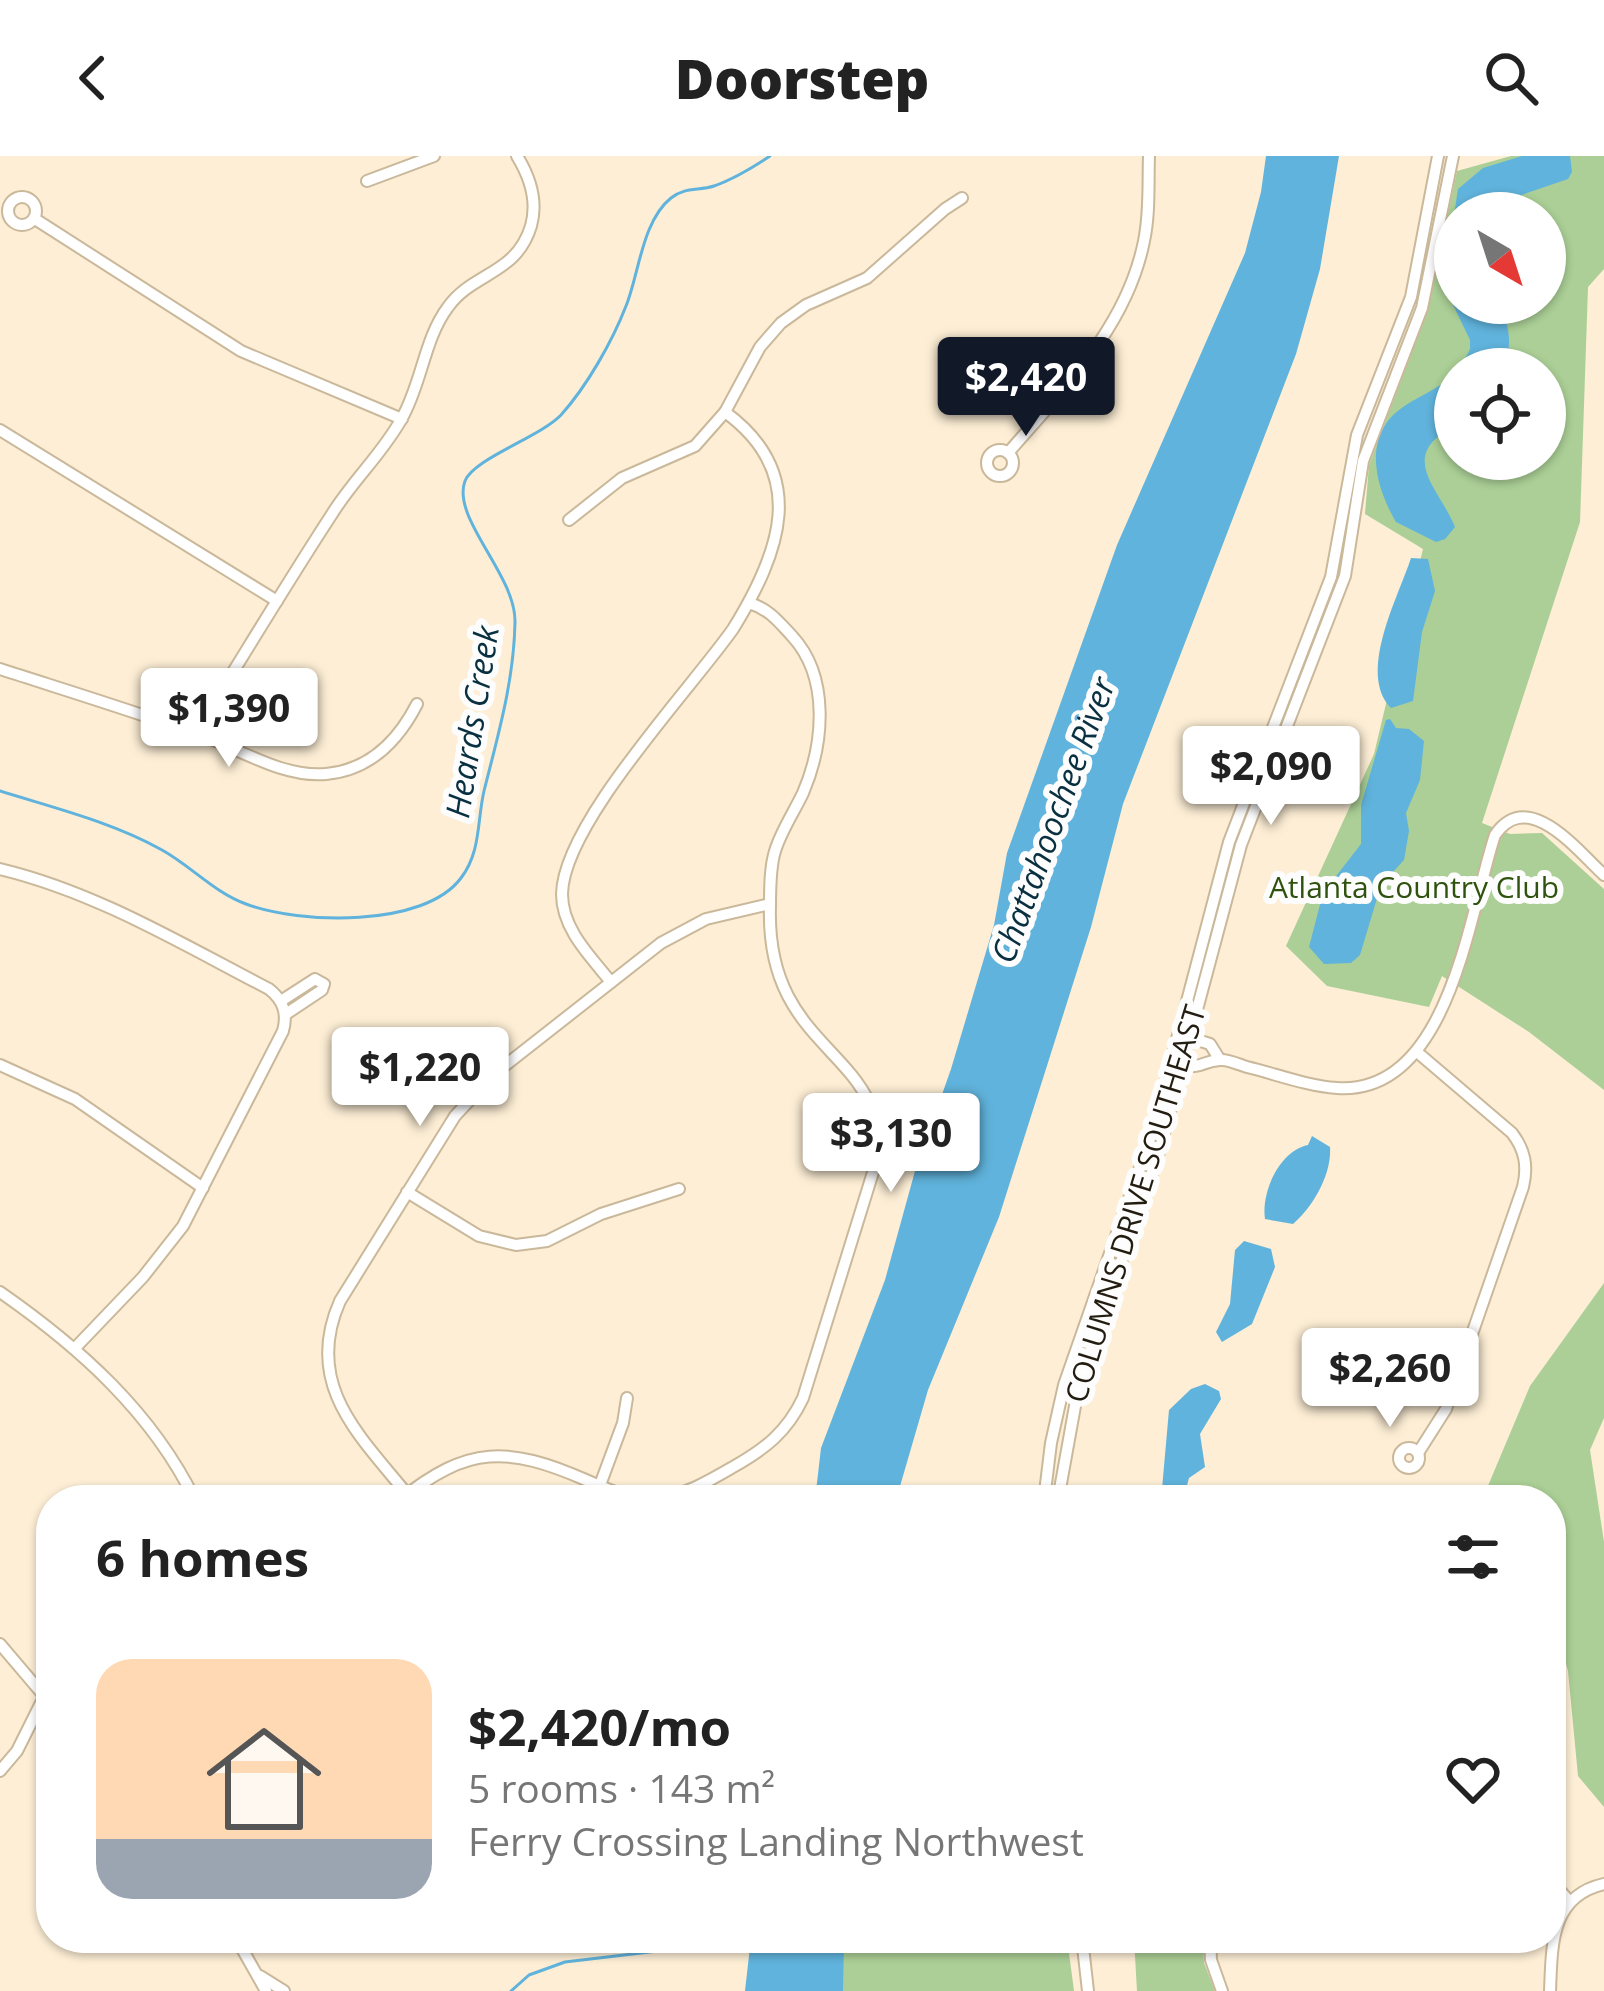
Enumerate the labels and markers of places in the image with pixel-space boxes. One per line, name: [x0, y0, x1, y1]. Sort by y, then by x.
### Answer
pin: $2,420: [928, 337, 1124, 439]
pin: $1,390: [131, 668, 327, 770]
pin: $2,090: [1173, 726, 1369, 828]
pin: $1,220: [322, 1027, 518, 1129]
pin: $3,130: [793, 1093, 989, 1195]
pin: $2,260: [1292, 1328, 1488, 1430]

